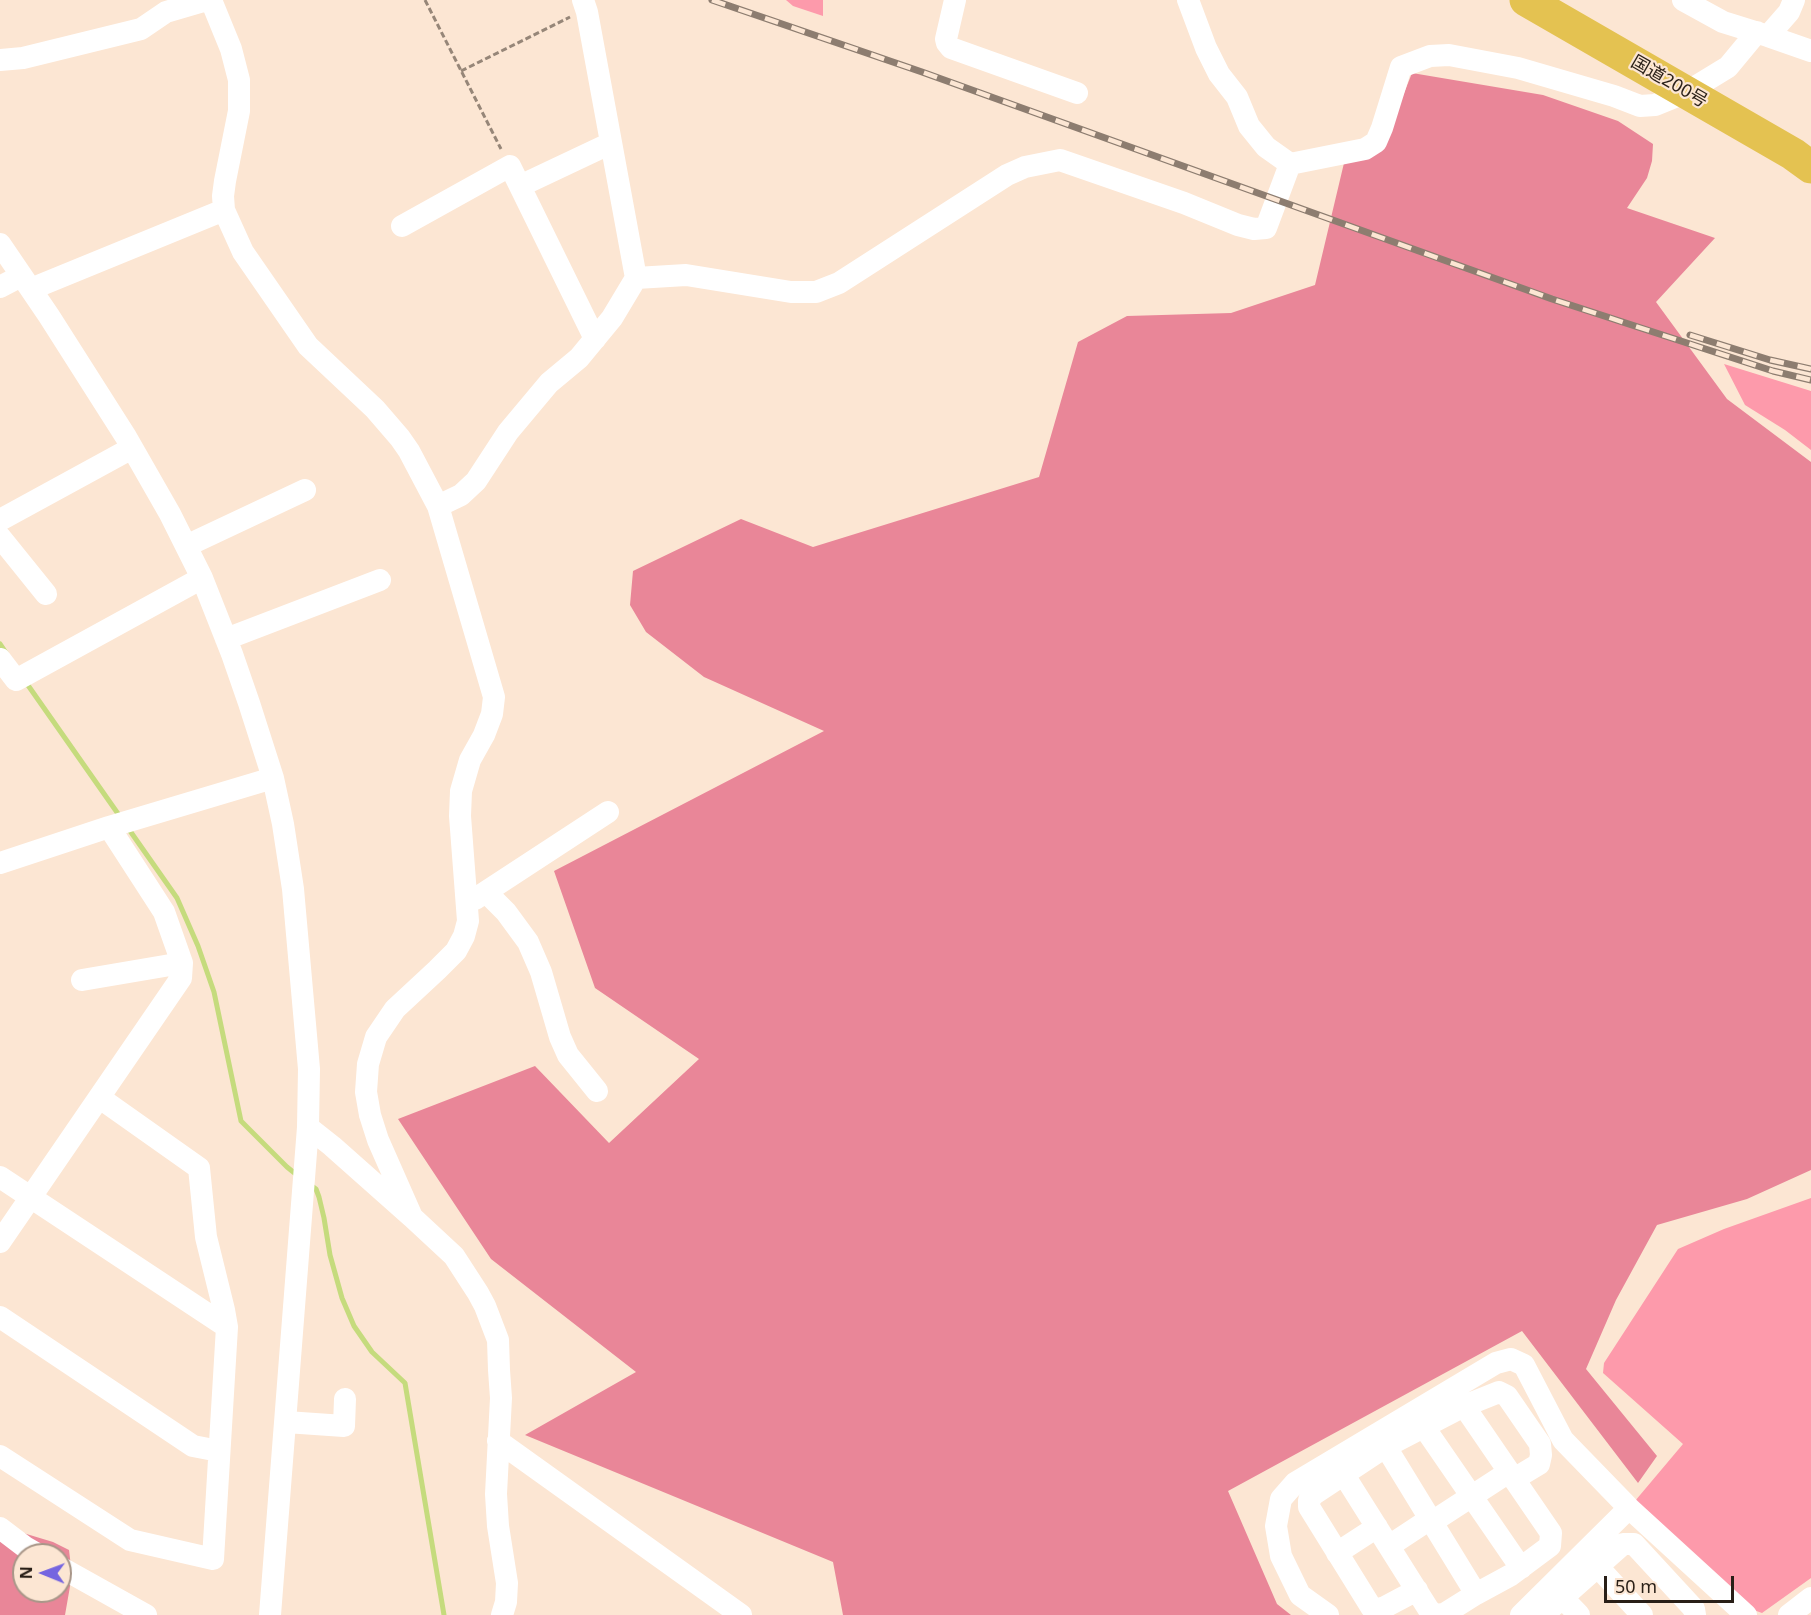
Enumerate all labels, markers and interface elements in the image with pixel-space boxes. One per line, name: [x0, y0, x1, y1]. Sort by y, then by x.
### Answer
street label: 国道200号: [1627, 51, 1711, 113]
north arrow: [12, 1543, 72, 1603]
scale bar: [1607, 1564, 1738, 1602]
text: N: [15, 1566, 37, 1579]
text: 50 m: [1615, 1574, 1657, 1598]

